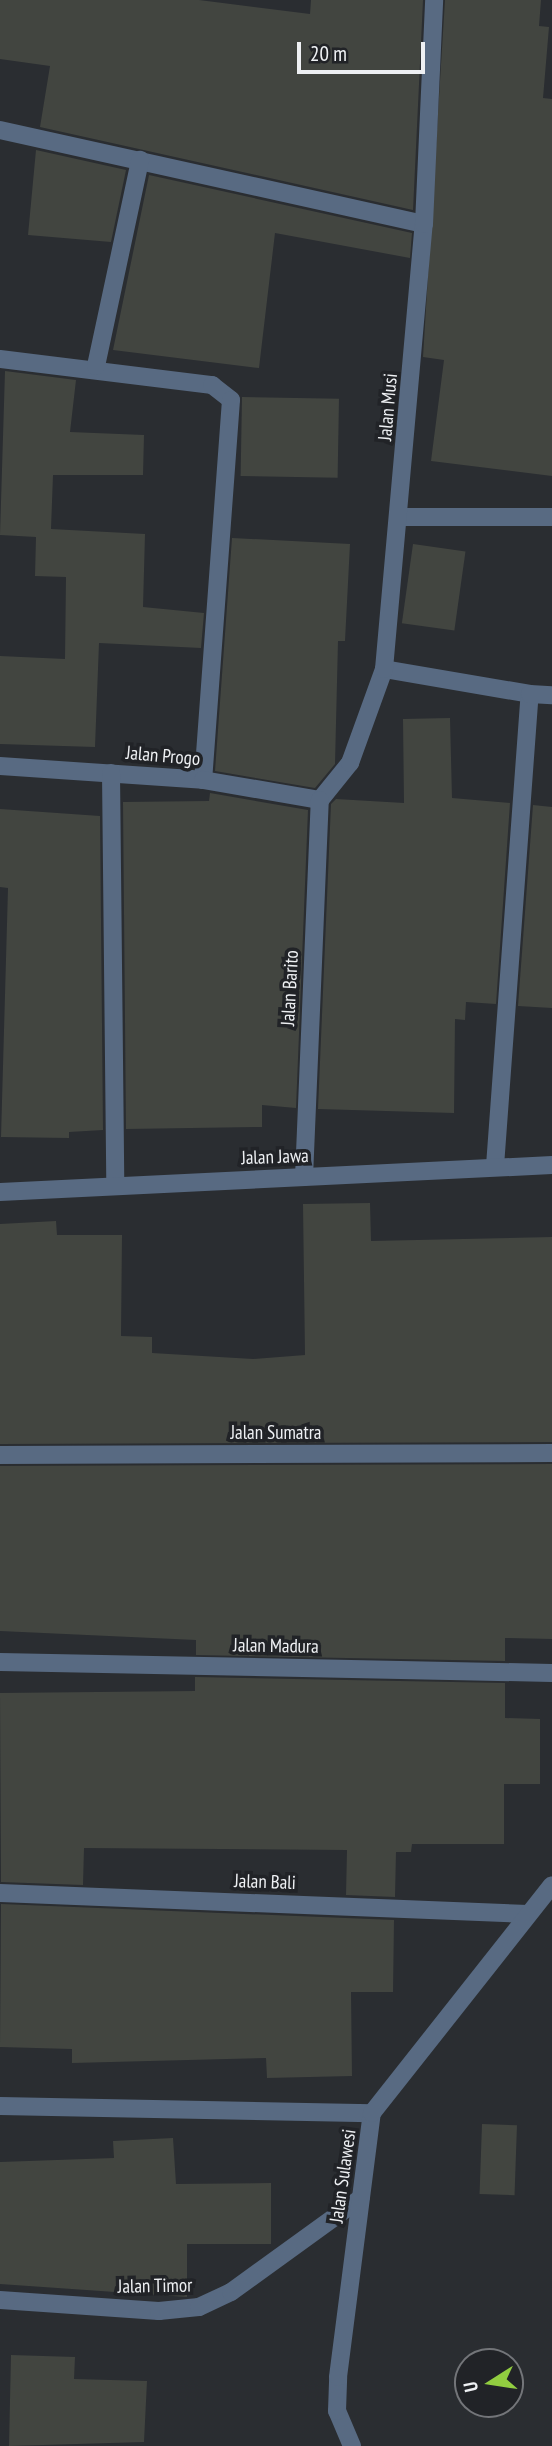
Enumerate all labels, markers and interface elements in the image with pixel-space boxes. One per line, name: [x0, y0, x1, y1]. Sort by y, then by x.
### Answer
scale bar: [300, 28, 428, 72]
text: 20 m: [310, 40, 347, 67]
street label: Jalan Musi: [374, 372, 402, 442]
street label: Jalan Progo: [125, 741, 201, 771]
street label: Jalan Barito: [277, 950, 303, 1026]
street label: Jalan Jawa: [241, 1144, 309, 1170]
street label: Jalan Sumatra: [231, 1422, 321, 1444]
street label: Jalan Madura: [233, 1634, 319, 1658]
street label: Jalan Bali: [234, 1870, 296, 1894]
street label: Jalan Sulawesi: [325, 2128, 361, 2224]
street label: Jalan Timor: [117, 2274, 193, 2298]
north arrow: [454, 2348, 524, 2418]
text: U: [458, 2380, 483, 2394]

